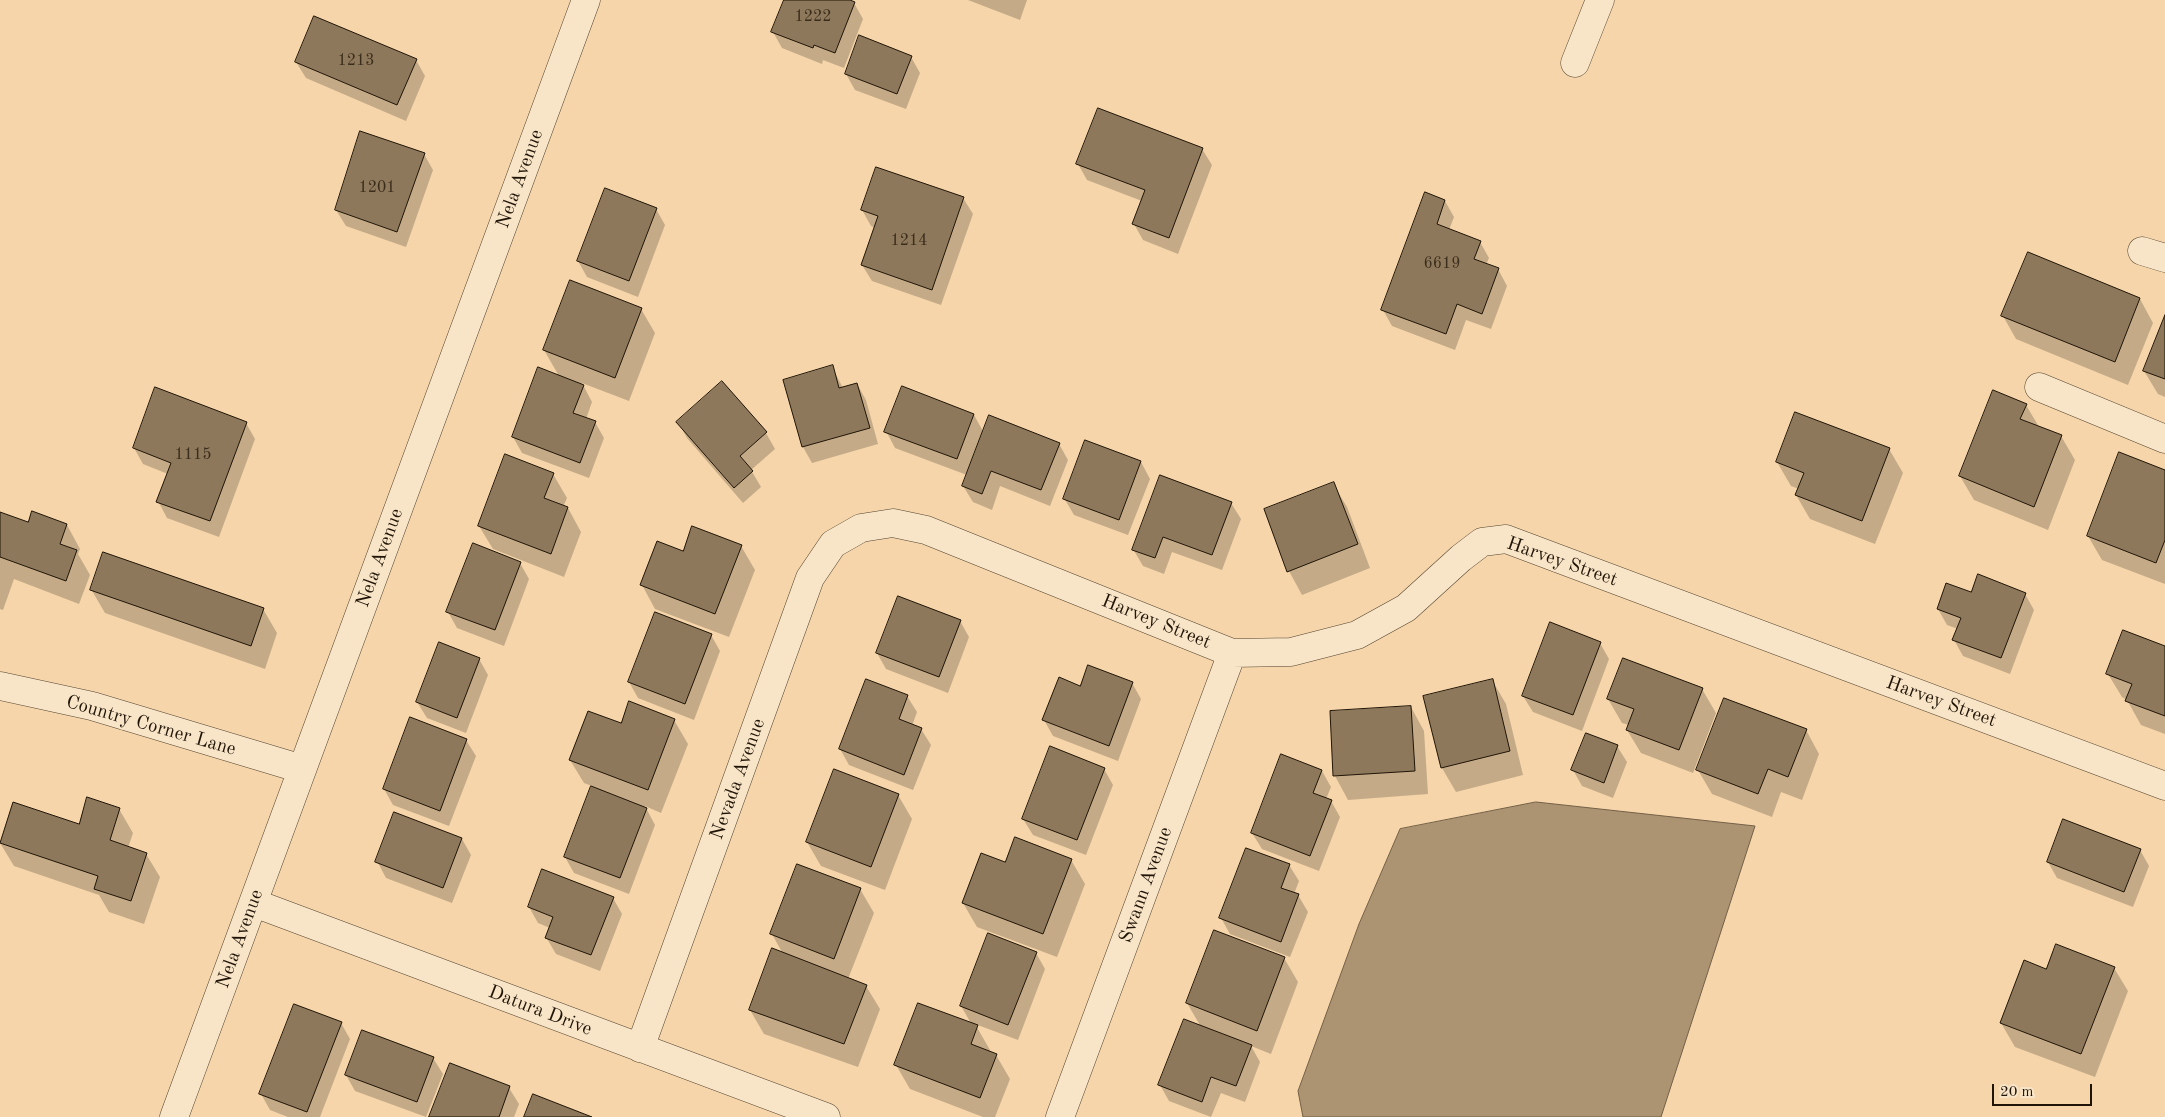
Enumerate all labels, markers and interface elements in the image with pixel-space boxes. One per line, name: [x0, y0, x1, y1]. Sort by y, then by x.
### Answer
house number: 1222: [794, 7, 832, 27]
house number: 1213: [337, 51, 375, 71]
street label: Nela Avenue: [492, 126, 548, 232]
house number: 1201: [358, 178, 396, 198]
house number: 1214: [890, 231, 928, 251]
house number: 6619: [1423, 254, 1461, 274]
house number: 1115: [174, 445, 212, 465]
street label: Nela Avenue: [352, 505, 408, 611]
street label: Harvey Street: [1504, 532, 1620, 592]
street label: Harvey Street: [1098, 590, 1214, 654]
street label: Harvey Street: [1883, 671, 1999, 733]
street label: Country Corner Lane: [63, 691, 239, 761]
street label: Nevada Avenue: [706, 715, 770, 843]
street label: Swann Avenue: [1115, 824, 1177, 946]
street label: Nela Avenue: [212, 886, 268, 992]
street label: Datura Drive: [485, 981, 595, 1041]
scale bar: [1995, 1074, 2095, 1106]
text: 20 m: [2000, 1085, 2034, 1100]

